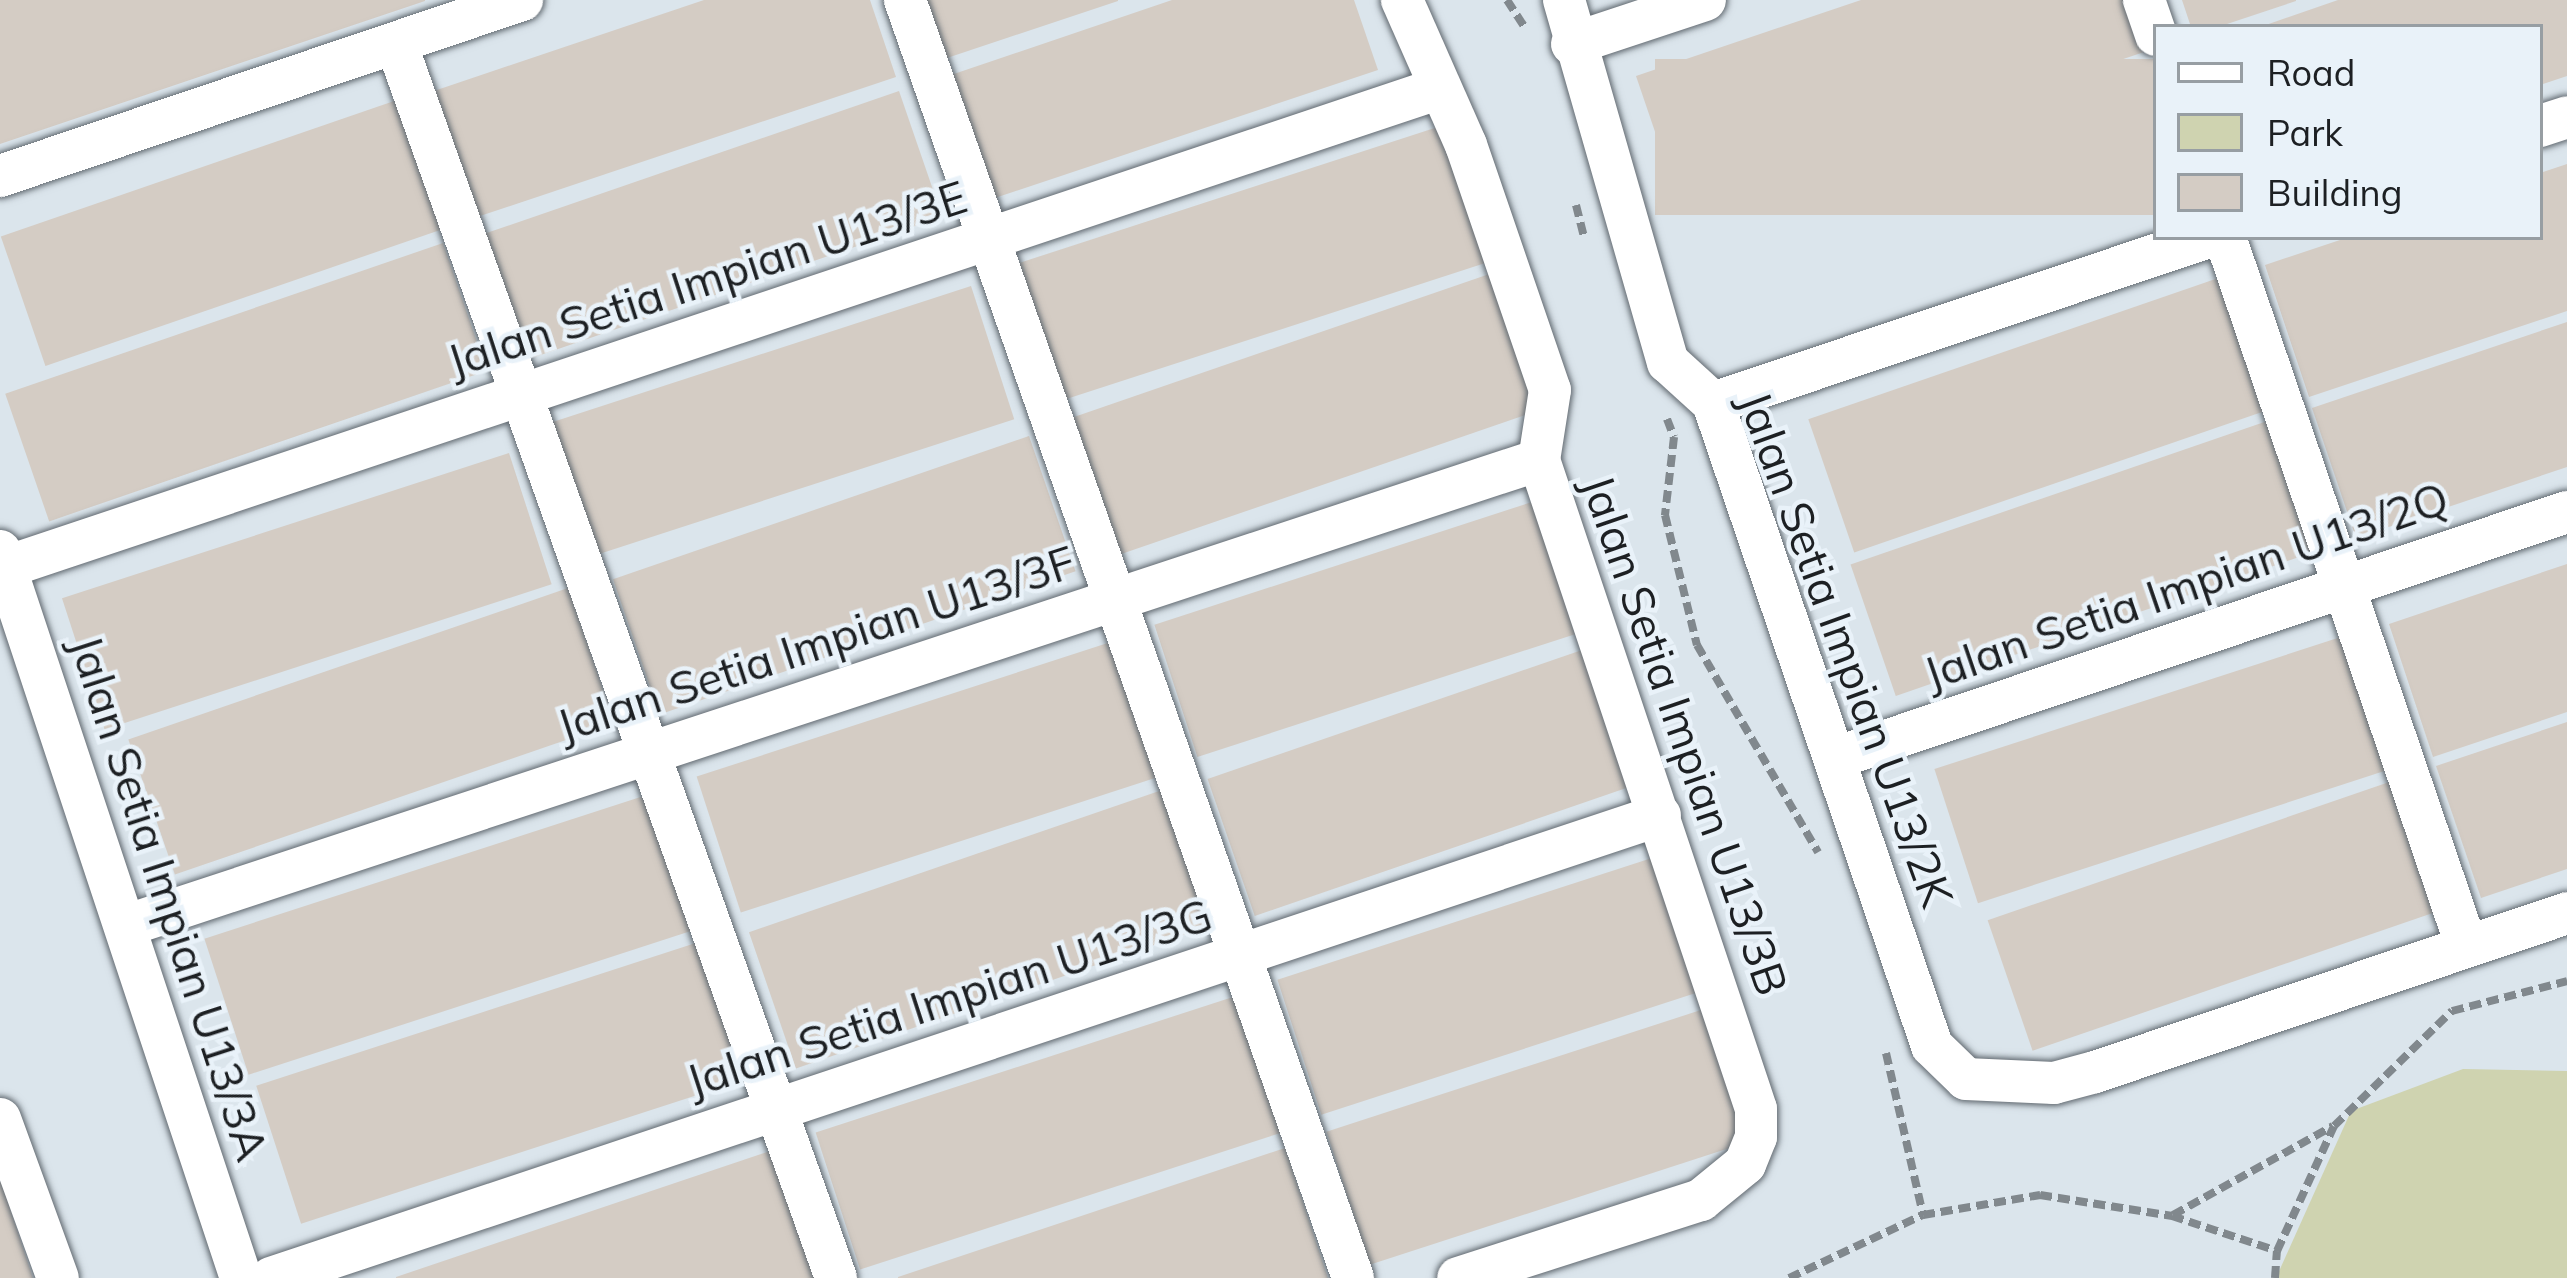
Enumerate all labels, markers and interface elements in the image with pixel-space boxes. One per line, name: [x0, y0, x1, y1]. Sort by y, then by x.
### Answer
legend: [2153, 24, 2543, 240]
text: Road: [2267, 50, 2355, 95]
text: Park: [2267, 110, 2343, 155]
street label: Jalan Setia Impian U13/3E: [441, 170, 973, 388]
text: Building: [2267, 170, 2402, 215]
street label: Jalan Setia Impian U13/2K: [1728, 384, 1964, 914]
street label: Jalan Setia Impian U13/3B: [1570, 468, 1800, 1002]
street label: Jalan Setia Impian U13/2Q: [1917, 471, 2455, 701]
street label: Jalan Setia Impian U13/3F: [550, 535, 1082, 753]
street label: Jalan Setia Impian U13/3A: [58, 629, 280, 1167]
street label: Jalan Setia Impian U13/3G: [680, 888, 1218, 1108]

